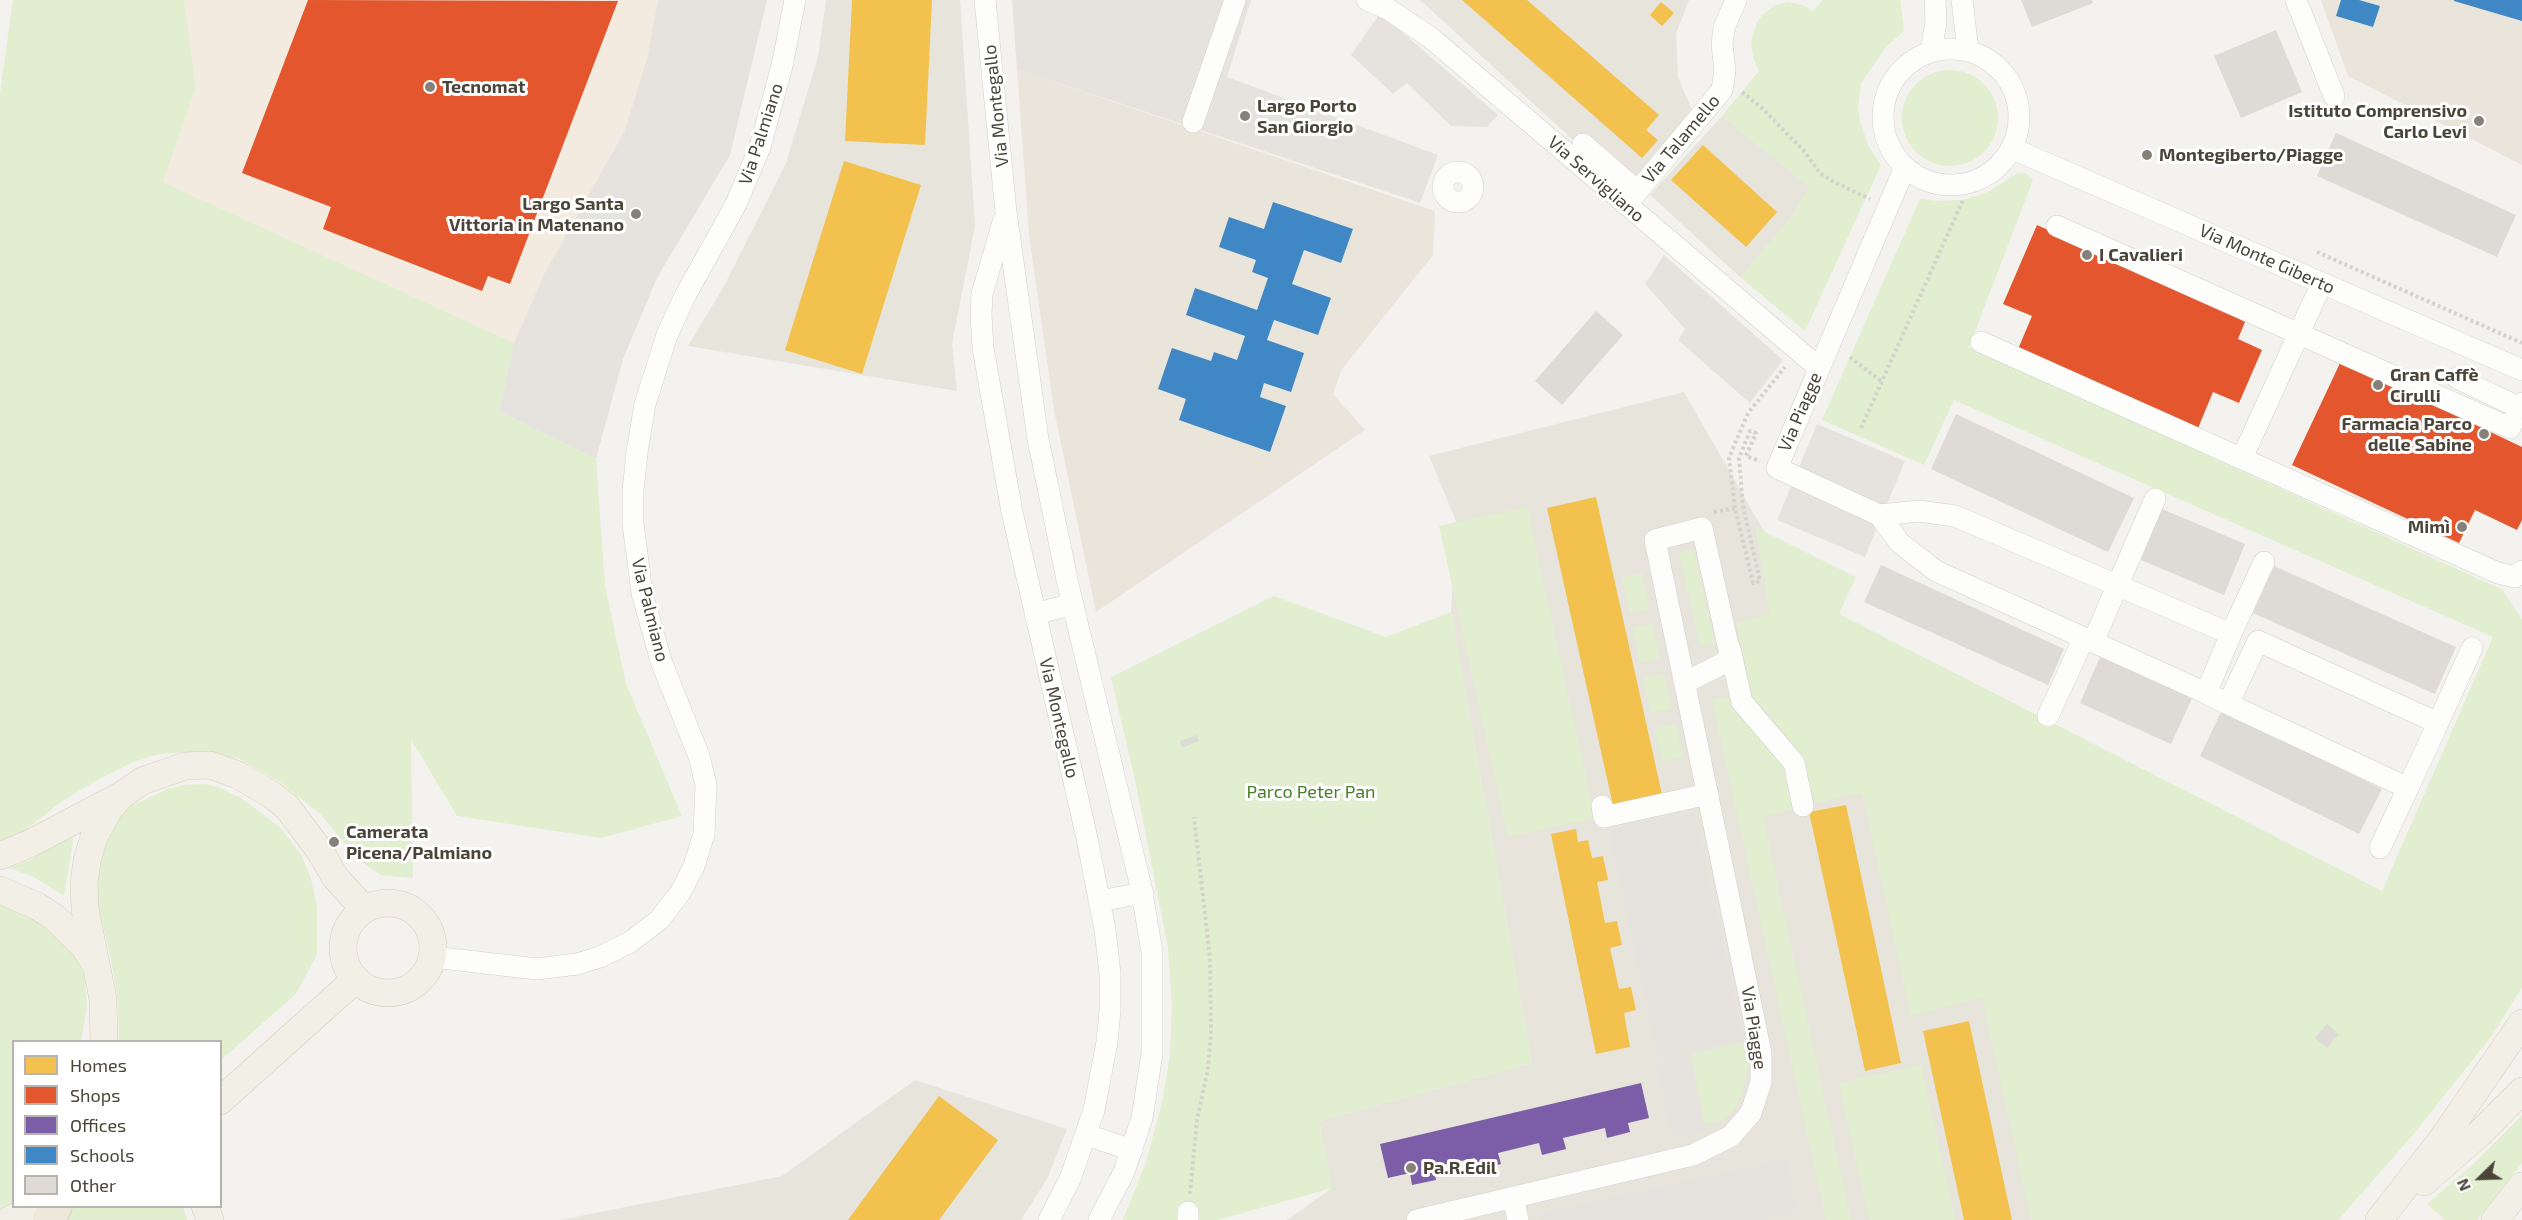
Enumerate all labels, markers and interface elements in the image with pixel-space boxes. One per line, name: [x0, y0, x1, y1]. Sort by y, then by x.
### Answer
street label: Via Montegallo: [979, 44, 1013, 168]
place label: Tecnomat: [442, 76, 525, 98]
marker: Tecnomat: [423, 80, 437, 94]
street label: Via Palmiano: [734, 80, 788, 188]
street label: Via Talamello: [1638, 90, 1724, 188]
place label: Largo Porto San Giorgio: [1257, 95, 1357, 138]
place label: Istituto Comprensivo Carlo Levi: [2288, 100, 2467, 142]
marker: Largo Porto San Giorgio: [1238, 109, 1252, 123]
marker: Istituto Comprensivo Carlo Levi: [2472, 114, 2486, 128]
street label: Via Servigliano: [1543, 131, 1649, 227]
place label: Montegiberto/Piagge: [2159, 144, 2343, 166]
marker: Montegiberto/Piagge: [2140, 148, 2154, 162]
place label: Largo Santa Vittoria in Matenano: [449, 193, 624, 236]
marker: Largo Santa Vittoria in Matenano: [629, 207, 643, 221]
street label: Via Monte Giberto: [2196, 219, 2338, 299]
place label: I Cavalieri: [2099, 244, 2183, 266]
marker: I Cavalieri: [2080, 248, 2094, 262]
place label: Gran Caffè Cirulli: [2390, 364, 2479, 406]
street label: Via Piagge: [1774, 369, 1826, 455]
marker: Gran Caffè Cirulli: [2371, 378, 2385, 392]
place label: Farmacia Parco delle Sabine: [2342, 413, 2472, 456]
marker: Farmacia Parco delle Sabine: [2477, 427, 2491, 441]
place label: Mimì: [2408, 516, 2450, 538]
marker: Mimì: [2455, 520, 2469, 534]
street label: Via Palmiano: [627, 556, 673, 664]
street label: Via Montegallo: [1035, 656, 1083, 780]
park label: Parco Peter Pan: [1246, 781, 1376, 803]
place label: Camerata Picena/Palmiano: [346, 821, 492, 864]
marker: Camerata Picena/Palmiano: [327, 835, 341, 849]
street label: Via Piagge: [1737, 985, 1771, 1071]
legend: [12, 1040, 222, 1208]
text: Homes: [70, 1054, 127, 1076]
text: Shops: [70, 1084, 120, 1106]
text: Offices: [70, 1114, 126, 1136]
text: Schools: [70, 1144, 134, 1166]
north arrow: [2450, 1148, 2510, 1208]
place label: Pa.R.Edil: [1423, 1157, 1497, 1179]
marker: Pa.R.Edil: [1404, 1161, 1418, 1175]
text: Other: [70, 1174, 116, 1196]
text: N: [2452, 1176, 2474, 1194]

